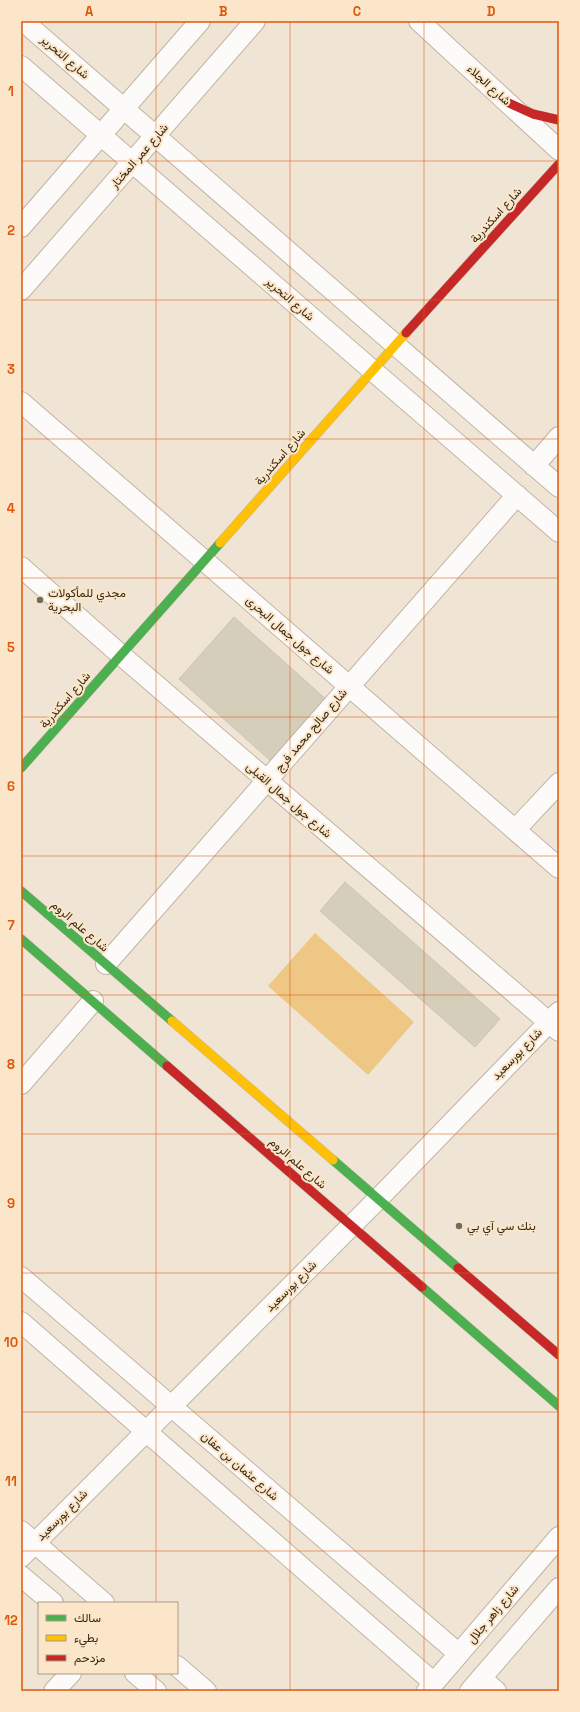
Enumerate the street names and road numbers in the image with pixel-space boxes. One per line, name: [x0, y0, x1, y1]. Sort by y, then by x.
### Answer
street label: شارع التحرير: [36, 31, 93, 83]
street label: شارع الجلاء: [463, 61, 514, 110]
street label: شارع عمر المختار: [106, 120, 172, 193]
street label: شارع اسكندرية: [467, 184, 526, 247]
street label: شارع التحرير: [261, 273, 318, 325]
street label: شارع اسكندرية: [251, 425, 310, 489]
street label: شارع جول جمال البحرى: [242, 592, 337, 678]
street label: شارع اسكندرية: [36, 668, 95, 732]
street label: شارع صالح محمد فرج: [271, 685, 351, 776]
street label: شارع جول جمال القبلى: [242, 758, 335, 842]
street label: شارع علم الروم: [47, 897, 112, 956]
street label: شارع بورسعيد: [488, 1025, 547, 1084]
street label: شارع علم الروم: [265, 1134, 330, 1193]
street label: شارع بورسعيد: [262, 1257, 321, 1316]
street label: شارع عثمان بن عفان: [197, 1428, 282, 1505]
street label: شارع بورسعيد: [33, 1486, 92, 1545]
street label: شارع زاهر جلال: [464, 1581, 523, 1647]

